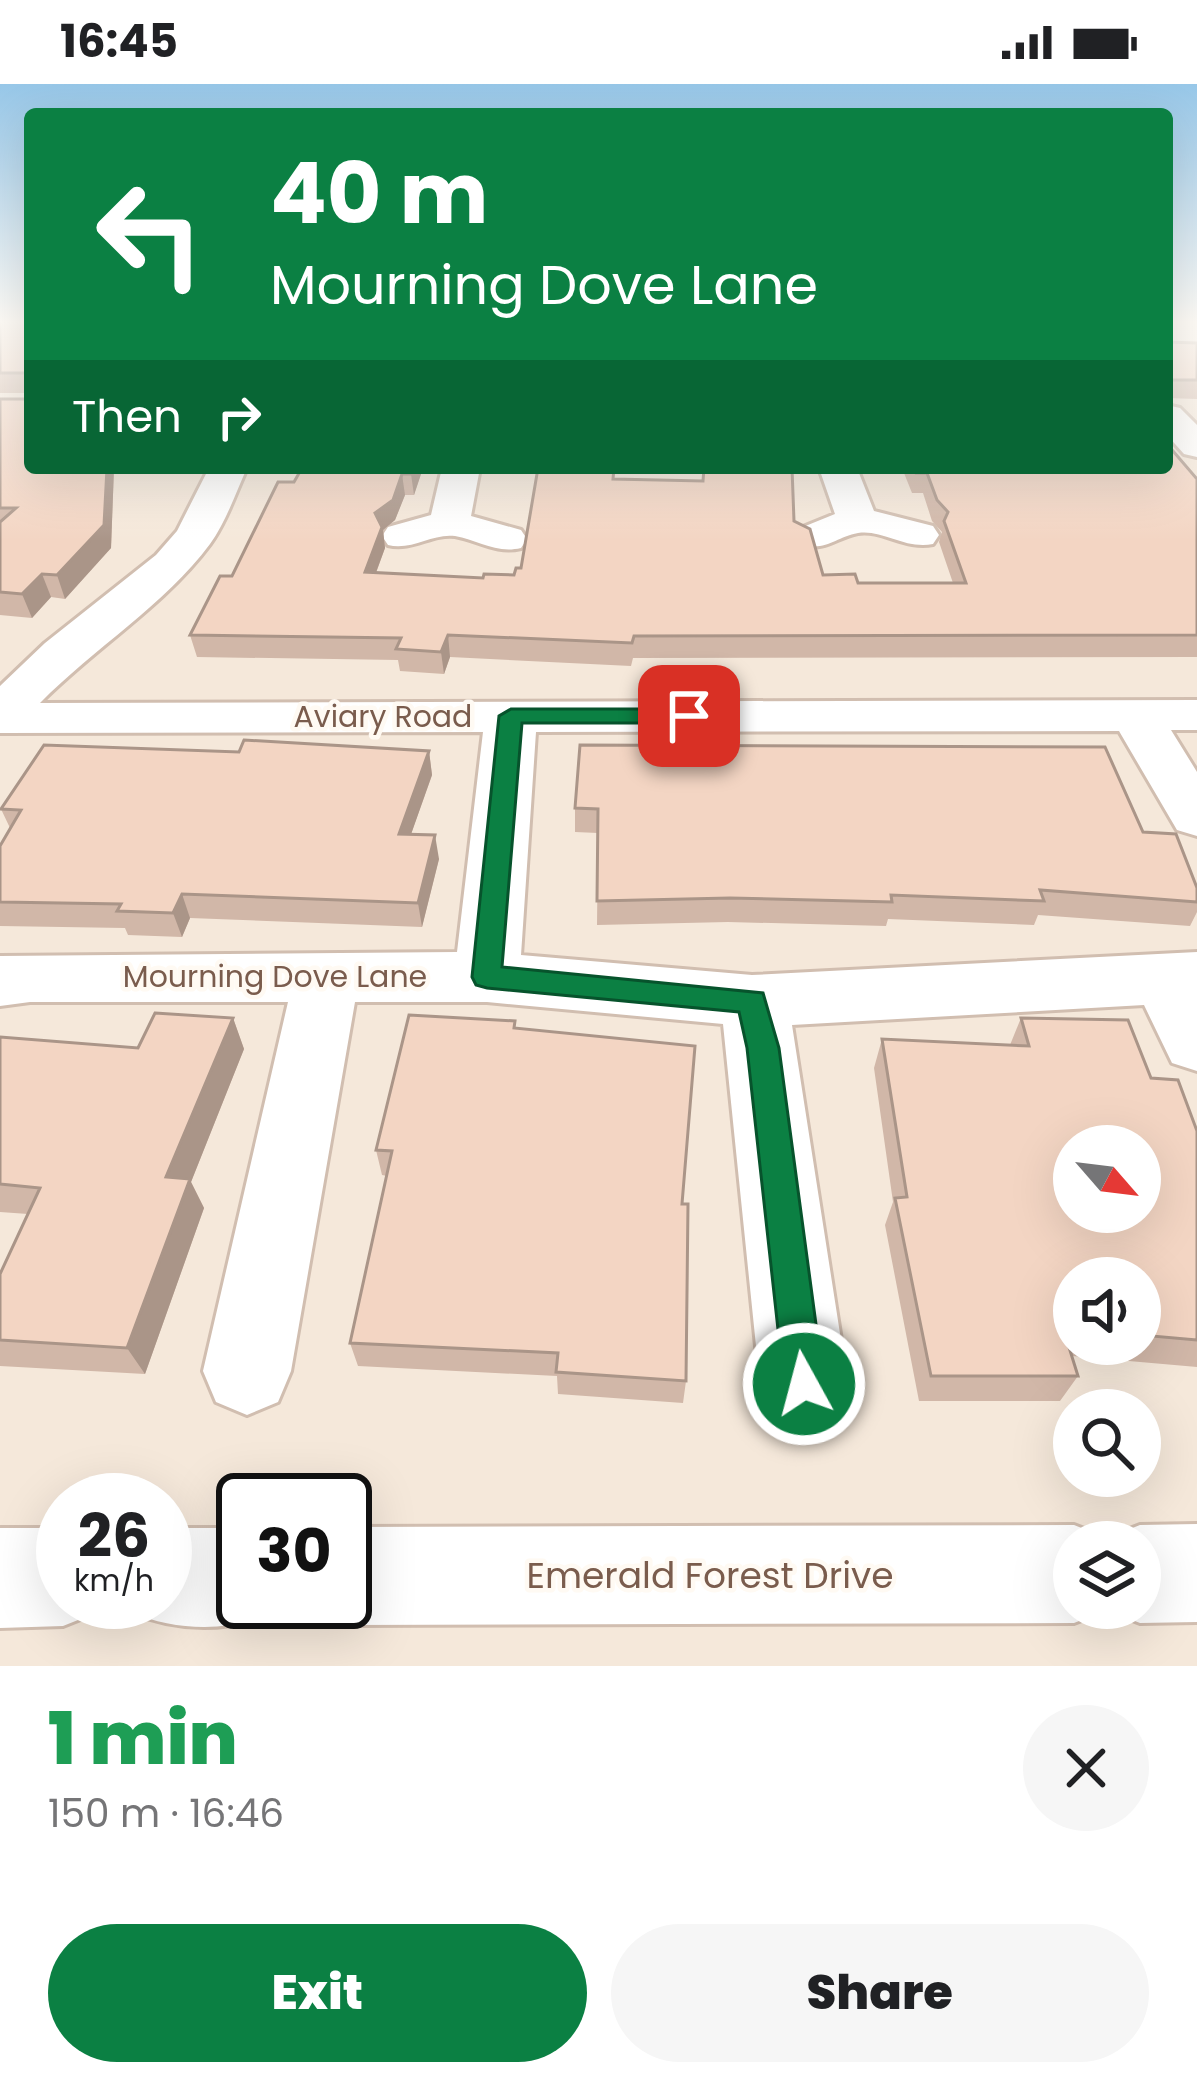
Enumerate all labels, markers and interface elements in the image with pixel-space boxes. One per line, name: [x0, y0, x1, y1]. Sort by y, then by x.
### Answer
text: 16:45: [60, 10, 178, 73]
text: 40 m: [270, 135, 488, 252]
icon: left: [72, 156, 228, 312]
text: Mourning Dove Lane: [270, 247, 818, 323]
icon: right: [206, 384, 272, 450]
text: Then: [72, 385, 182, 448]
pin: [638, 665, 740, 767]
icon: arrive: [656, 683, 722, 749]
street label: Aviary Road: [294, 695, 472, 738]
street label: Mourning Dove Lane: [123, 955, 427, 998]
north arrow: [1053, 1125, 1161, 1233]
map controls: [1053, 1125, 1161, 1629]
button: sound: [1053, 1257, 1161, 1365]
position arrow: [741, 1321, 867, 1447]
button: search: [1053, 1389, 1161, 1497]
speed limit sign: 30: [216, 1473, 372, 1629]
text: 26: [78, 1494, 150, 1578]
button: layers: [1053, 1521, 1161, 1629]
street label: Emerald Forest Drive: [526, 1550, 894, 1601]
text: km/h: [74, 1559, 154, 1602]
text: 1 min: [48, 1688, 238, 1789]
button: close: [1023, 1705, 1149, 1831]
text: 150 m · 16:46: [48, 1786, 284, 1841]
button: Exit: [48, 1924, 587, 2062]
button: Share: [611, 1924, 1149, 2062]

